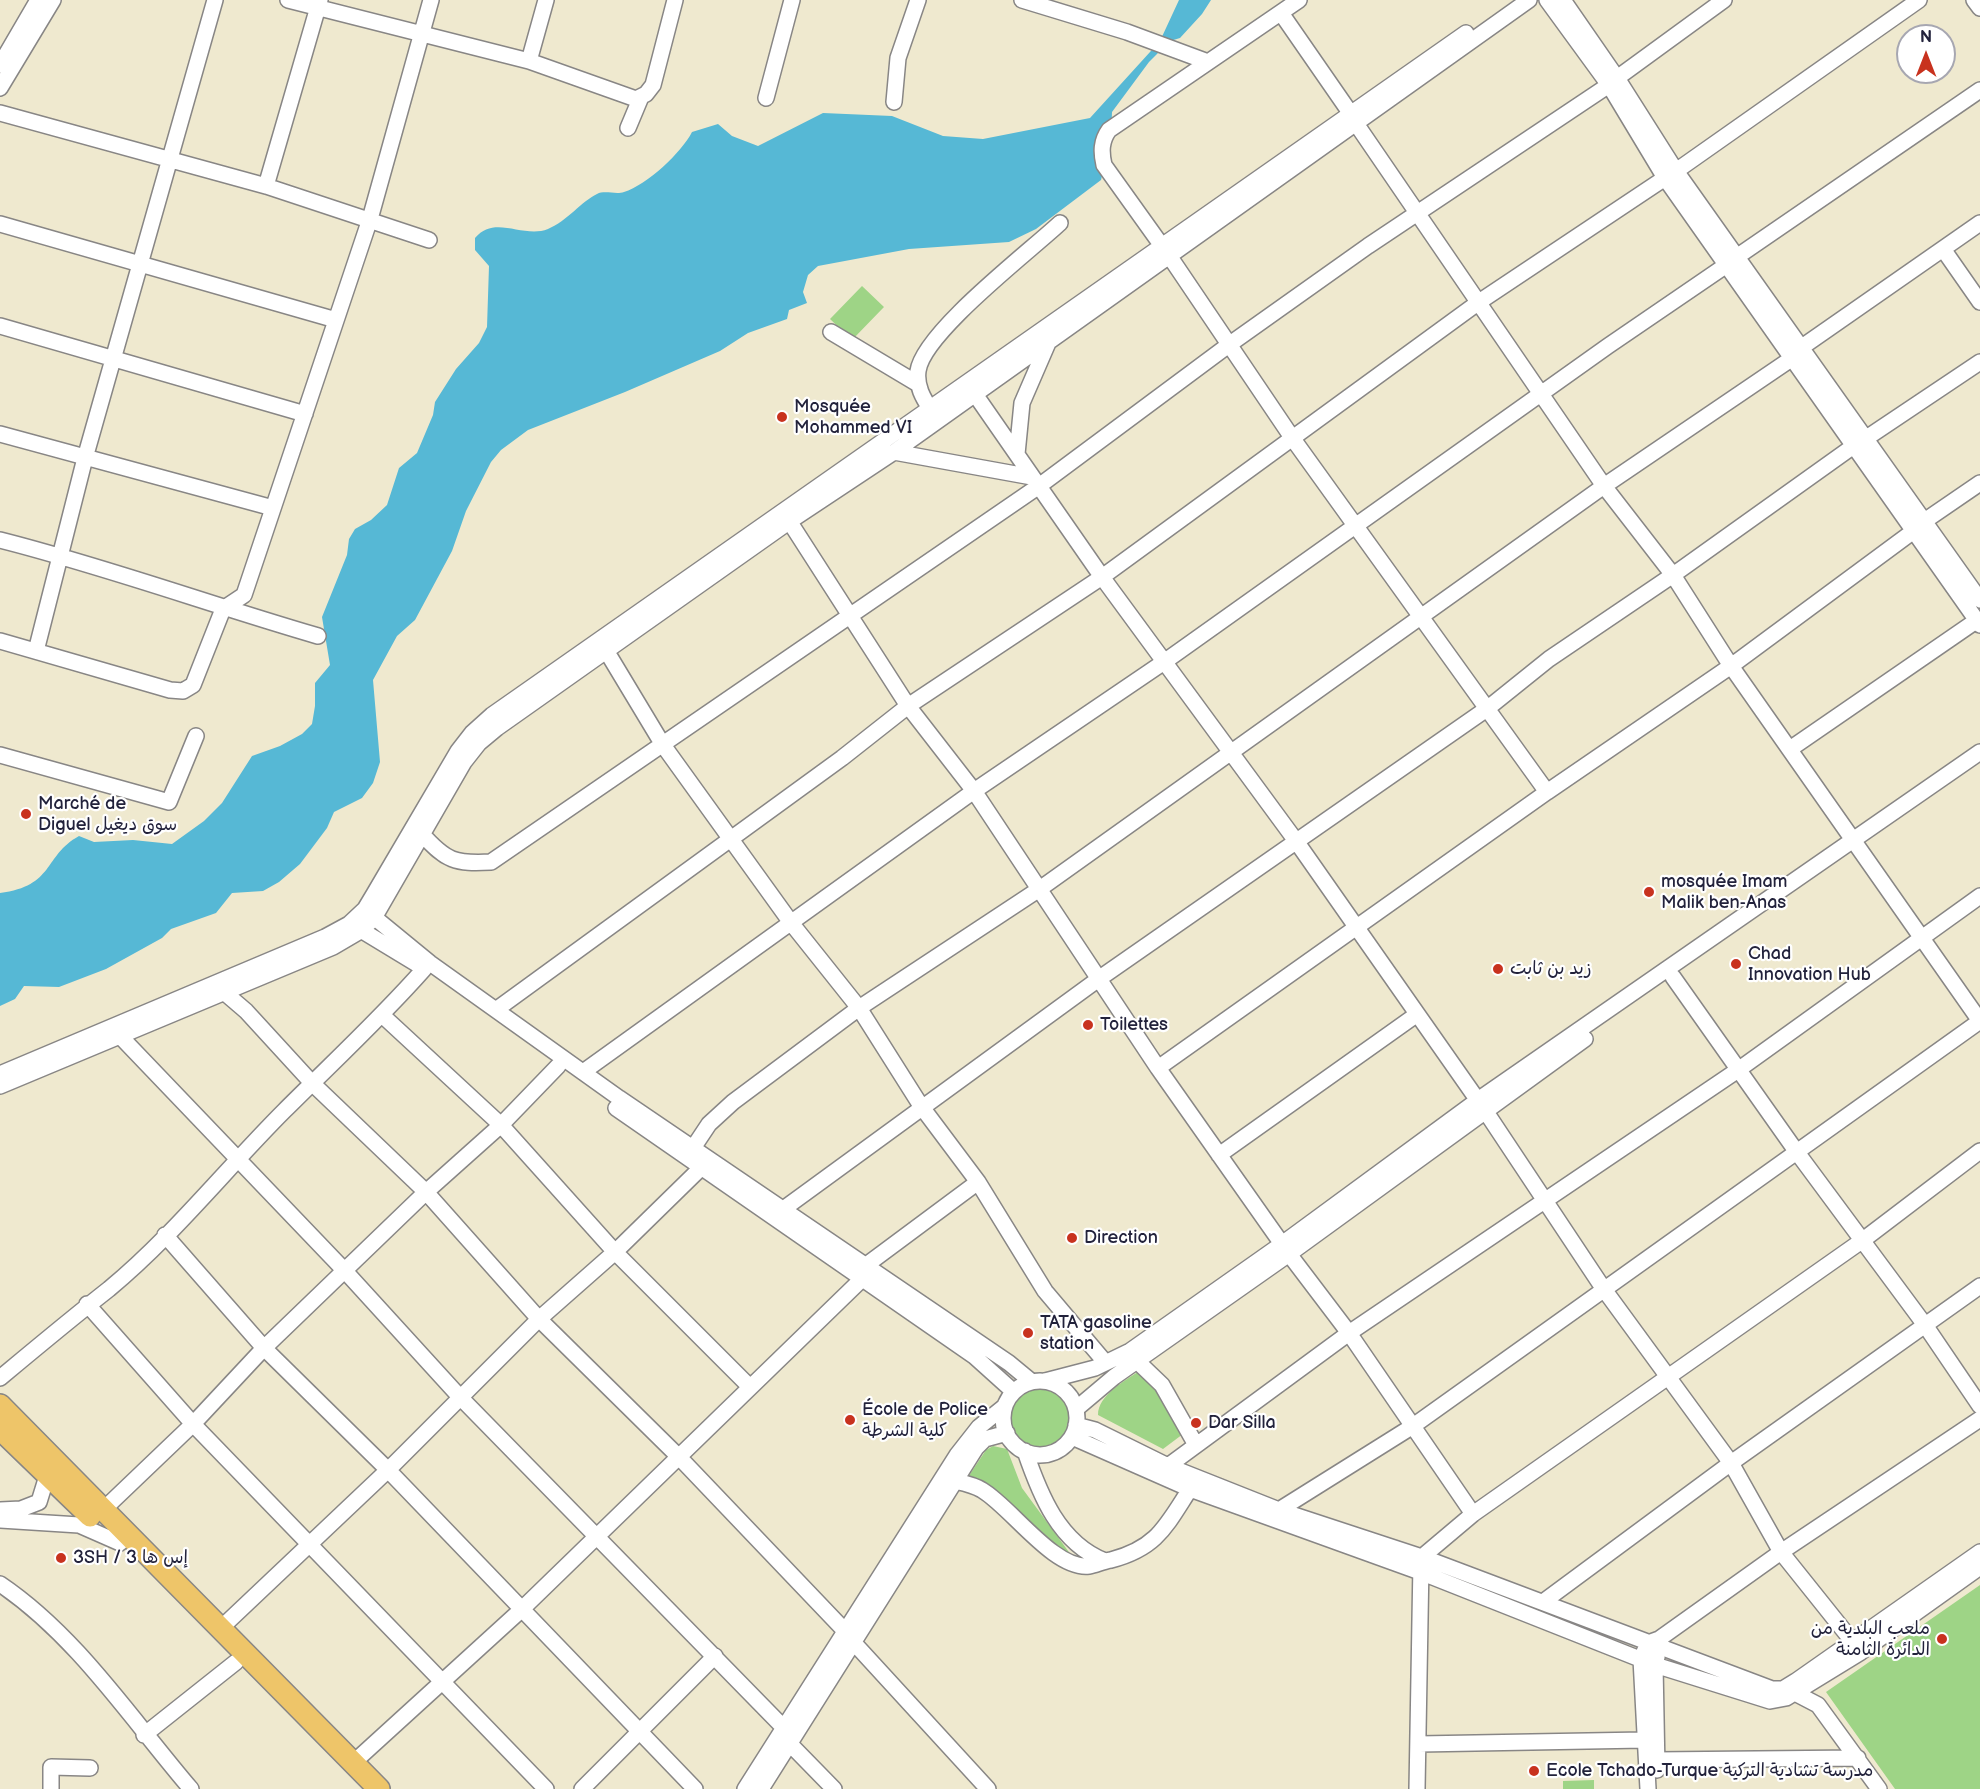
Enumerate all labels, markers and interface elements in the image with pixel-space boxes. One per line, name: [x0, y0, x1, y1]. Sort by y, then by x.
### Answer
north arrow: [1896, 24, 1956, 84]
text: N: [1920, 28, 1932, 47]
place label: Mosquée Mohammed VI: [794, 396, 912, 438]
marker: Mosquée Mohammed VI: [775, 410, 789, 424]
place label: Marché de Diguel سوق ديغيل: [38, 793, 177, 836]
marker: Marché de Diguel سوق ديغيل: [19, 807, 33, 821]
place label: mosquée Imam Malik ben-Anas: [1661, 871, 1787, 914]
marker: mosquée Imam Malik ben-Anas: [1642, 885, 1656, 899]
place label: Chad Innovation Hub: [1748, 943, 1871, 986]
marker: Chad Innovation Hub: [1729, 957, 1743, 971]
place label: زيد بن ثابت: [1510, 958, 1592, 980]
marker: زيد بن ثابت: [1491, 962, 1505, 976]
place label: Toilettes: [1100, 1014, 1168, 1036]
marker: Toilettes: [1081, 1018, 1095, 1032]
place label: Direction: [1084, 1227, 1158, 1249]
marker: Direction: [1065, 1231, 1079, 1245]
place label: TATA gasoline station: [1040, 1312, 1152, 1354]
marker: TATA gasoline station: [1021, 1326, 1035, 1340]
place label: École de Police كلية الشرطة: [862, 1399, 988, 1442]
place label: Dar Silla: [1208, 1412, 1276, 1434]
marker: École de Police كلية الشرطة: [843, 1413, 857, 1427]
marker: Dar Silla: [1189, 1416, 1203, 1430]
place label: 3SH / 3 إس ها: [73, 1547, 188, 1569]
marker: 3SH / 3 إس ها: [54, 1551, 68, 1565]
place label: ملعب البلدية من الدائرة الثامنة: [1811, 1618, 1930, 1660]
marker: ملعب البلدية من الدائرة الثامنة: [1935, 1632, 1949, 1646]
place label: Ecole Tchado-Turque مدرسة تشادية التركية: [1546, 1760, 1873, 1782]
marker: Ecole Tchado-Turque مدرسة تشادية التركية: [1527, 1764, 1541, 1778]

